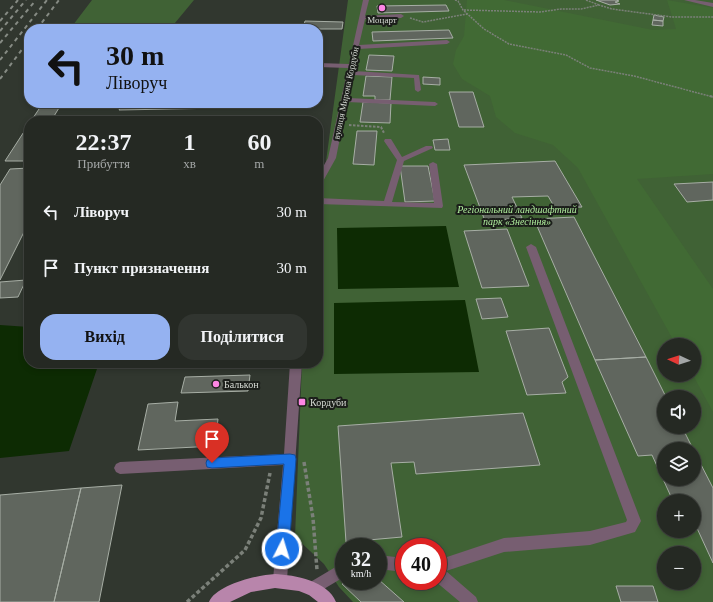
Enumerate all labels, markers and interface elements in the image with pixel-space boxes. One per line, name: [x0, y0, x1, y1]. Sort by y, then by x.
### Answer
marker: Моцарт: [377, 3, 387, 13]
place label: Моцарт: [367, 15, 397, 25]
icon: left: [40, 40, 92, 92]
text: 30 m: [106, 40, 164, 71]
street label: вулиця Мирона Кордуби: [331, 46, 361, 140]
text: Ліворуч: [106, 73, 167, 93]
text: 22:37: [76, 129, 132, 155]
text: 1: [183, 129, 195, 155]
text: 60: [247, 129, 271, 155]
text: Прибуття: [77, 156, 130, 171]
text: хв: [183, 156, 196, 171]
text: m: [254, 156, 264, 171]
icon: left: [40, 201, 62, 223]
text: Ліворуч: [74, 204, 129, 220]
text: 30 m: [277, 204, 307, 220]
park label: Регіональний ландшафтний парк «Знесіння»: [456, 204, 577, 227]
icon: arrive: [40, 257, 62, 279]
text: Пункт призначення: [74, 260, 209, 276]
text: 30 m: [277, 260, 307, 276]
button: Вихід: [40, 314, 170, 360]
button: Поділитися: [178, 314, 307, 360]
north arrow: [657, 338, 701, 382]
map controls: [657, 338, 701, 590]
marker: Балькон: [211, 379, 221, 389]
place label: Балькон: [224, 379, 259, 390]
button: sound: [657, 390, 701, 434]
marker: Кордуби: [297, 397, 307, 407]
place label: Кордуби: [310, 397, 347, 408]
pin: [195, 422, 229, 463]
icon: arrive: [201, 428, 223, 450]
button: layers: [657, 442, 701, 486]
button: +: [657, 494, 701, 538]
position arrow: [261, 528, 303, 570]
speed limit sign: 40: [395, 538, 447, 590]
button: −: [657, 546, 701, 590]
text: 32: [351, 548, 371, 570]
text: km/h: [351, 568, 371, 579]

